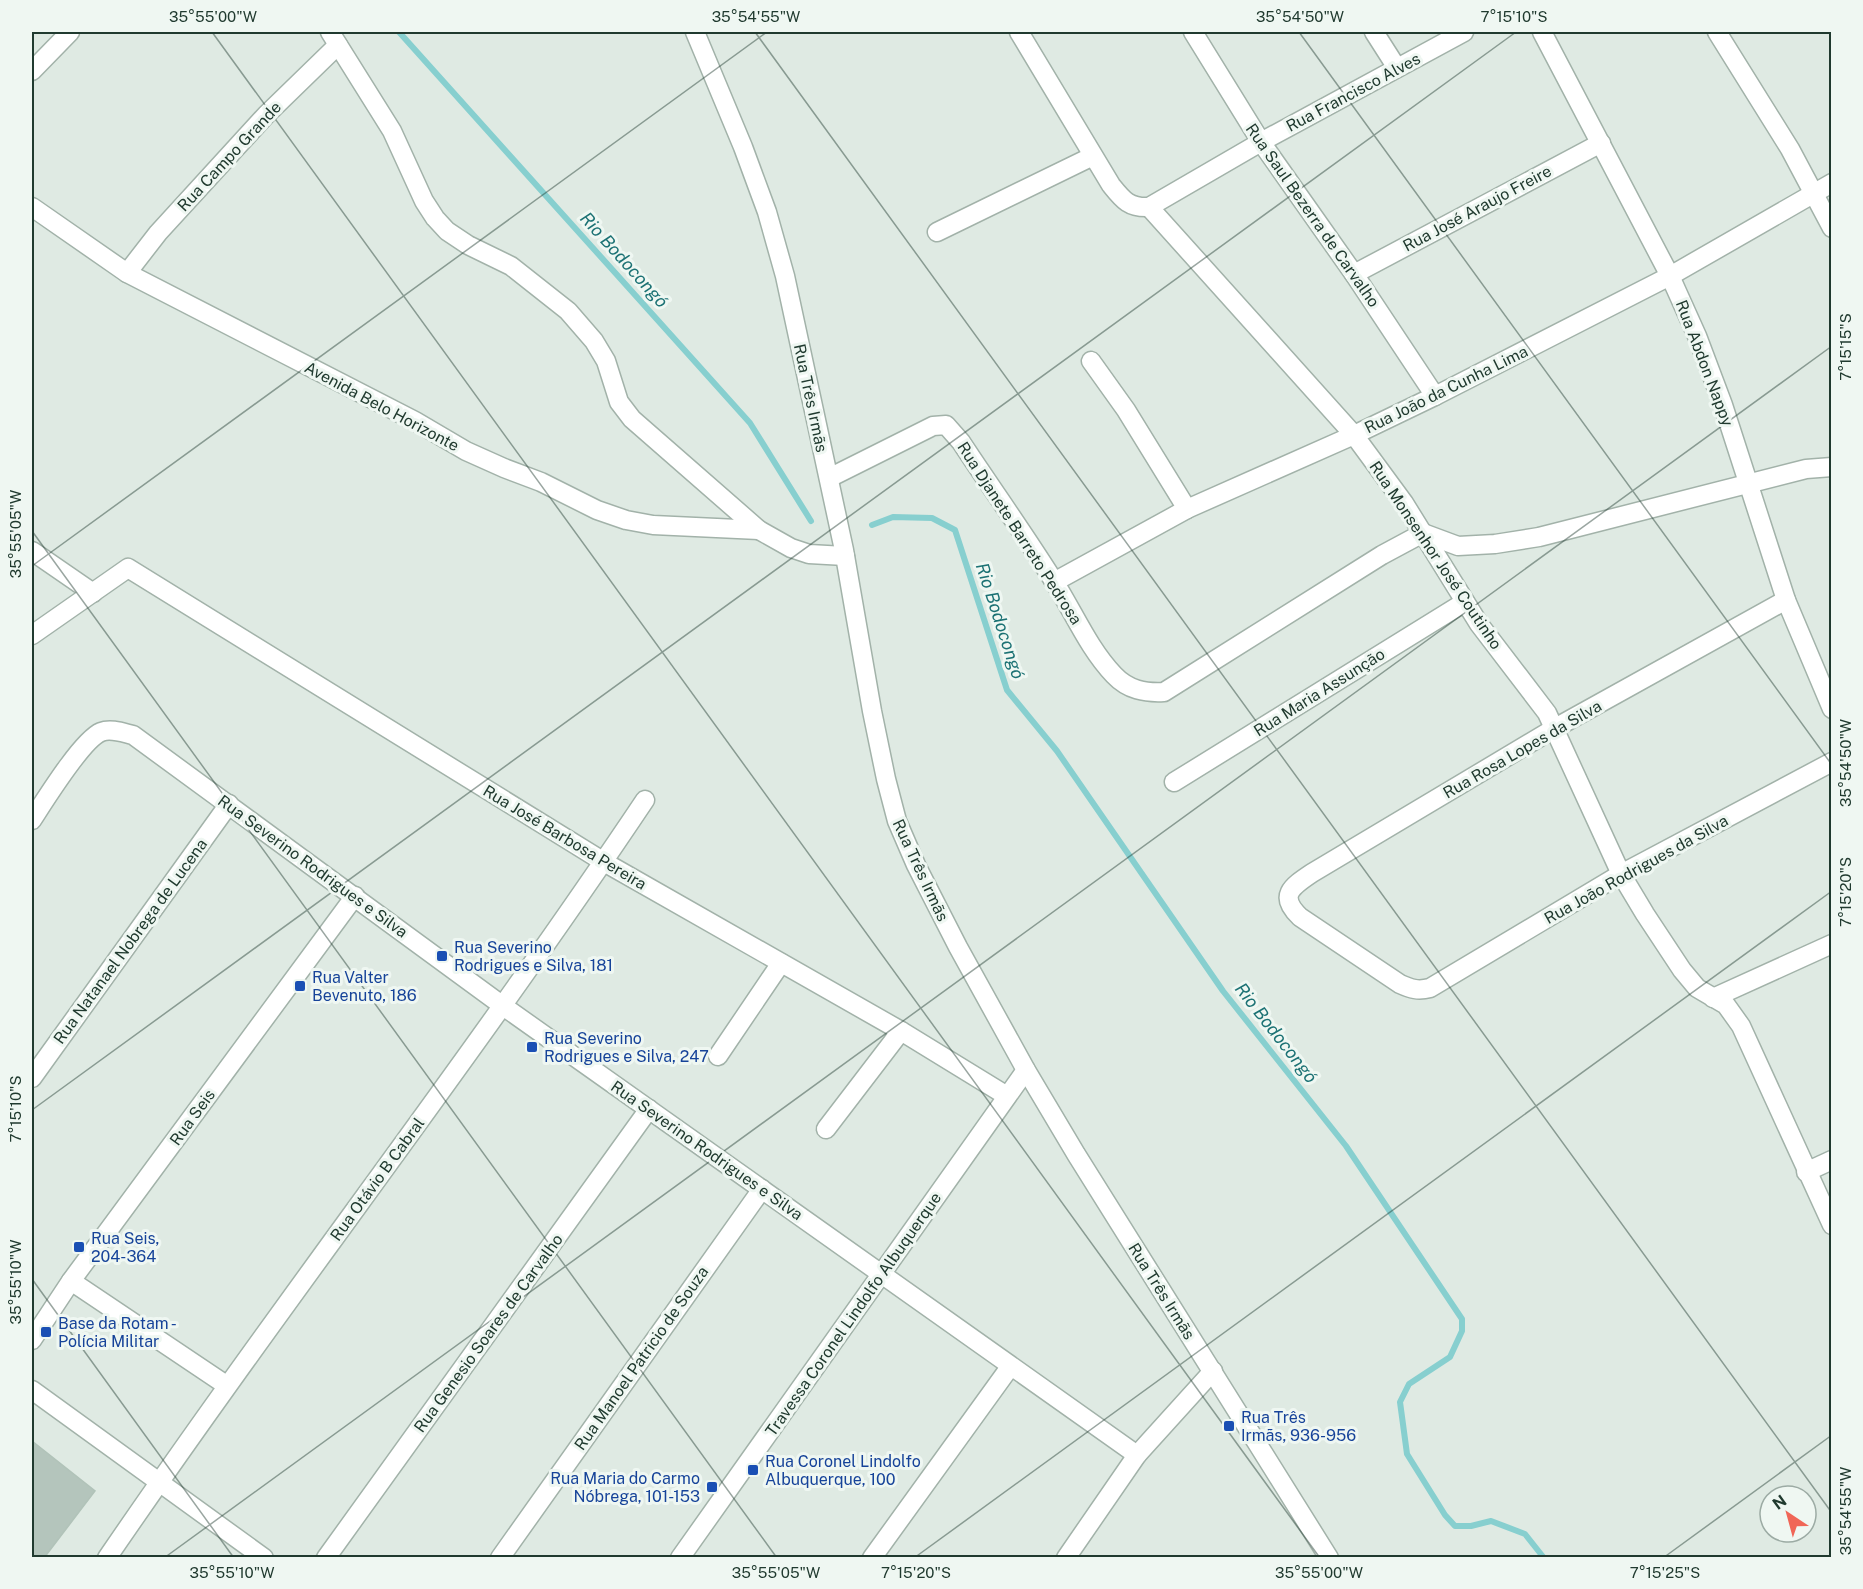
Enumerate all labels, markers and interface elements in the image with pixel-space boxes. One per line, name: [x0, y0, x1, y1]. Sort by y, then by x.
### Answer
text: 35°55'00"W: [169, 8, 257, 25]
text: 35°54'55"W: [712, 8, 800, 25]
text: 35°54'50"W: [1256, 8, 1344, 25]
text: 7°15'10"S: [1480, 8, 1548, 25]
street label: Rua Francisco Alves: [1283, 49, 1424, 136]
street label: Rua Campo Grande: [174, 98, 285, 215]
street label: Rua Saul Bezerra de Carvalho: [1242, 120, 1383, 311]
street label: Rua José Araujo Freire: [1400, 161, 1555, 256]
water label: Rio Bodocongó: [576, 208, 673, 312]
street label: Rua Abdon Nappy: [1672, 297, 1738, 429]
text: 7°15'15"S: [1837, 313, 1854, 381]
street label: Rua Três Irmãs: [790, 342, 831, 454]
street label: Rua João da Cunha Lima: [1362, 342, 1531, 437]
street label: Avenida Belo Horizonte: [301, 358, 462, 455]
street label: Rua Djanete Barreto Pedrosa: [953, 438, 1086, 628]
street label: Rua Monsenhor José Coutinho: [1365, 458, 1506, 653]
text: 35°55'05"W: [7, 490, 24, 578]
water label: Rio Bodocongó: [972, 560, 1029, 682]
street label: Rua Maria Assunção: [1250, 644, 1388, 740]
street label: Rua Rosa Lopes da Silva: [1440, 696, 1605, 803]
text: 35°54'50"W: [1837, 719, 1854, 807]
street label: Rua José Barbosa Pereira: [480, 781, 650, 894]
street label: Rua Severino Rodrigues e Silva: [214, 791, 411, 942]
street label: Rua João Rodrigues da Silva: [1541, 811, 1731, 928]
street label: Rua Três Irmãs: [889, 816, 952, 924]
street label: Rua Natanael Nobrega de Lucena: [50, 835, 211, 1047]
text: 7°15'20"S: [1837, 857, 1854, 927]
place label: Rua Severino Rodrigues e Silva, 181: [454, 938, 613, 975]
marker: Rua Severino Rodrigues e Silva, 181: [435, 949, 449, 963]
place label: Rua Valter Bevenuto, 186: [312, 968, 417, 1005]
marker: Rua Valter Bevenuto, 186: [293, 979, 307, 993]
water label: Rio Bodocongó: [1231, 979, 1322, 1087]
place label: Rua Severino Rodrigues e Silva, 247: [544, 1029, 709, 1066]
marker: Rua Severino Rodrigues e Silva, 247: [525, 1040, 539, 1054]
text: 7°15'10"S: [7, 1075, 24, 1143]
street label: Rua Severino Rodrigues e Silva: [607, 1077, 806, 1224]
street label: Rua Seis: [166, 1086, 219, 1149]
street label: Rua Otávio B Cabral: [326, 1114, 429, 1245]
street label: Travessa Coronel Lindolfo Albuquerque: [762, 1189, 945, 1440]
place label: Rua Seis, 204-364: [91, 1229, 159, 1266]
street label: Rua Genesio Soares de Carvalho: [410, 1230, 567, 1436]
street label: Rua Três Irmãs: [1124, 1239, 1199, 1343]
text: 35°55'10"W: [7, 1240, 24, 1324]
marker: Rua Seis, 204-364: [72, 1240, 86, 1254]
street label: Rua Manoel Patricio de Souza: [571, 1263, 712, 1454]
place label: Base da Rotam - Polícia Militar: [58, 1314, 177, 1351]
marker: Base da Rotam - Polícia Militar: [39, 1325, 53, 1339]
place label: Rua Três Irmãs, 936-956: [1241, 1408, 1356, 1445]
marker: Rua Três Irmãs, 936-956: [1222, 1419, 1236, 1433]
place label: Rua Coronel Lindolfo Albuquerque, 100: [765, 1452, 921, 1489]
marker: Rua Coronel Lindolfo Albuquerque, 100: [746, 1463, 760, 1477]
text: 35°54'55"W: [1837, 1467, 1854, 1555]
place label: Rua Maria do Carmo Nóbrega, 101-153: [550, 1469, 700, 1506]
marker: Rua Maria do Carmo Nóbrega, 101-153: [705, 1480, 719, 1494]
north arrow: [1758, 1484, 1818, 1544]
text: N: [1769, 1491, 1790, 1514]
text: 35°55'10"W: [190, 1564, 274, 1581]
text: 35°55'05"W: [732, 1564, 820, 1581]
text: 7°15'20"S: [881, 1564, 951, 1581]
text: 35°55'00"W: [1275, 1564, 1363, 1581]
text: 7°15'25"S: [1630, 1564, 1700, 1581]

